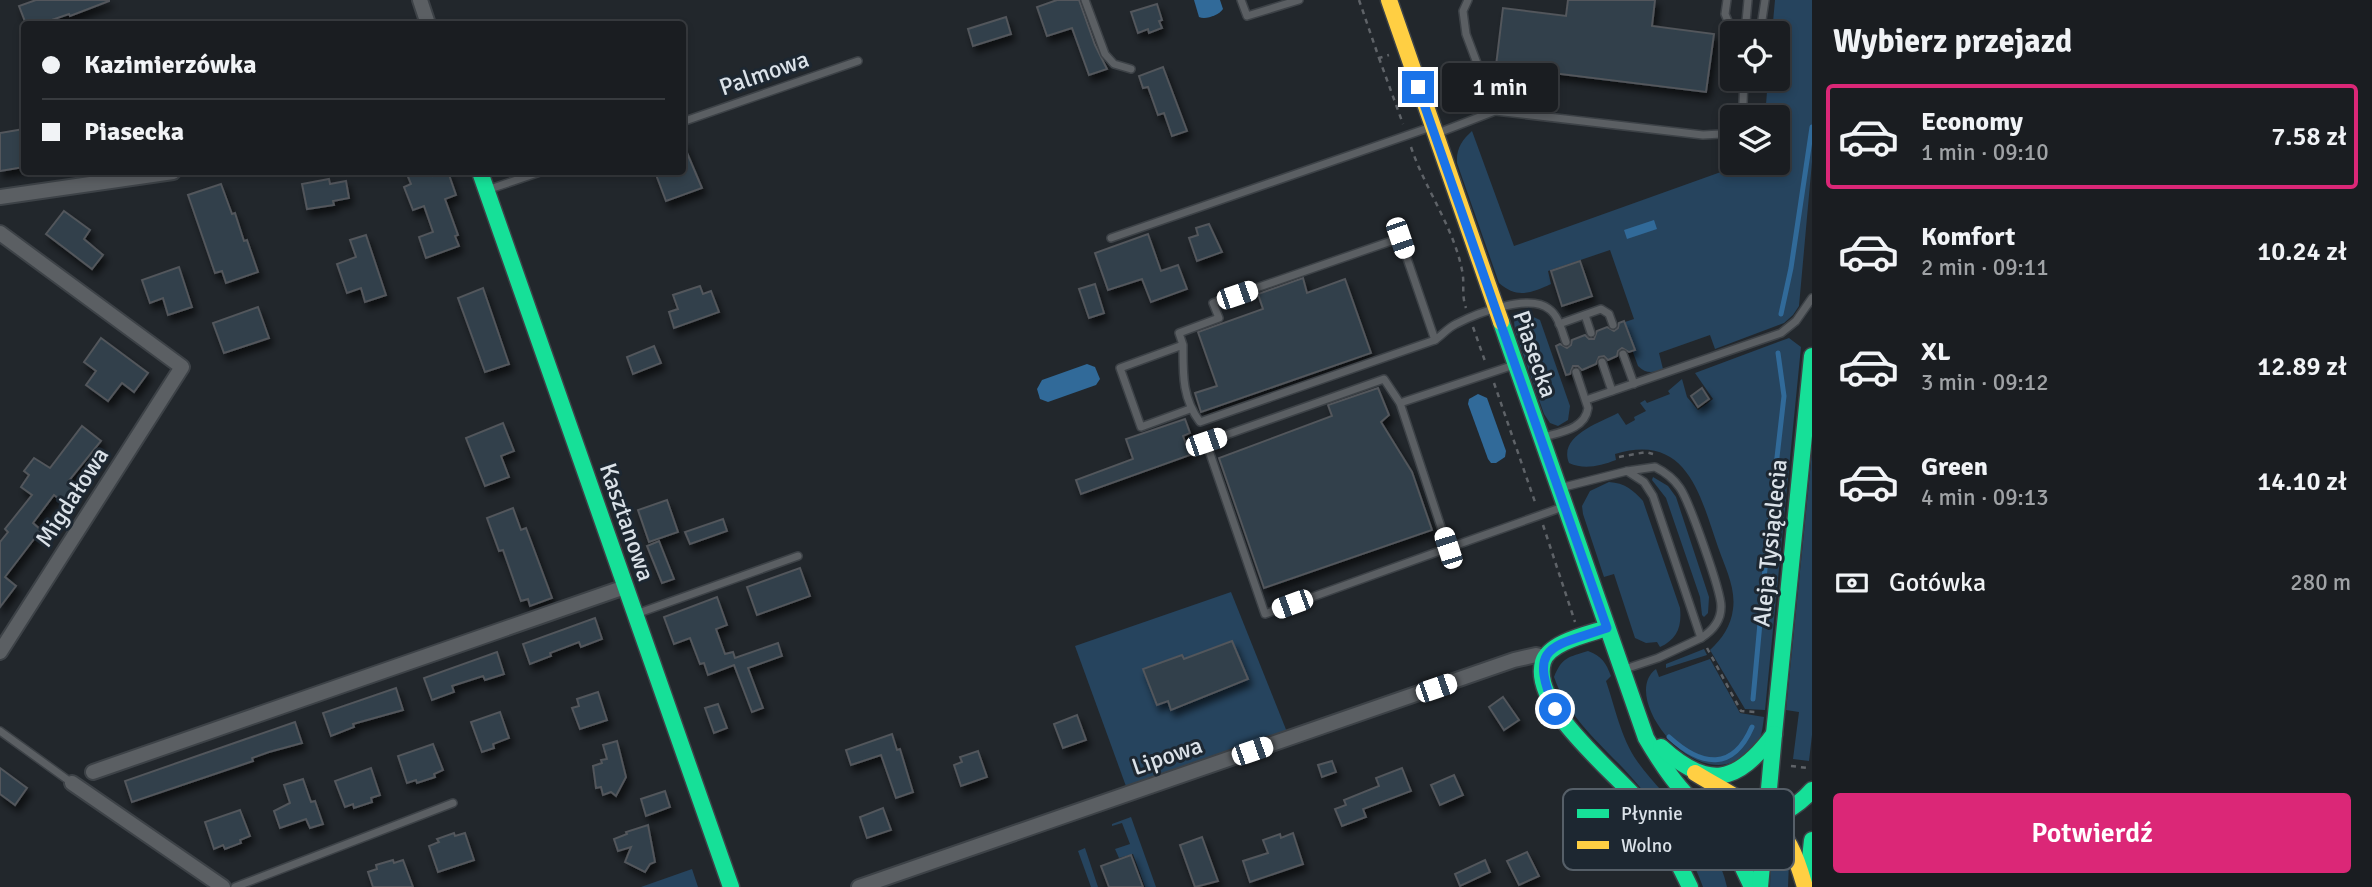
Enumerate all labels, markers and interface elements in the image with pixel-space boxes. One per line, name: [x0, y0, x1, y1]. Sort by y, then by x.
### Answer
map controls: [1720, 21, 1790, 175]
button: locate: [1720, 21, 1790, 91]
text: Wybierz przejazd: [1833, 22, 2072, 61]
street label: Palmowa: [715, 44, 813, 102]
text: Kazimierzówka: [84, 49, 257, 81]
callout: 1 min: [1442, 62, 1558, 112]
route end: [1402, 71, 1434, 103]
text: 1 min: [1472, 73, 1528, 102]
button: layers: [1720, 105, 1790, 175]
icon: car: [1837, 105, 1900, 168]
text: Economy: [1921, 106, 2023, 138]
text: Piasecka: [84, 116, 184, 148]
text: 7.58 zł: [2271, 121, 2347, 153]
text: 1 min · 09:10: [1921, 138, 2049, 167]
car: [1384, 215, 1417, 261]
icon: car: [1837, 220, 1900, 283]
text: Komfort: [1921, 221, 2015, 253]
text: 10.24 zł: [2257, 236, 2347, 268]
text: 2 min · 09:11: [1921, 253, 2049, 282]
car: [1214, 278, 1261, 312]
street label: Piasecka: [1506, 306, 1564, 402]
icon: car: [1837, 335, 1900, 398]
text: XL: [1921, 336, 1951, 368]
text: 12.89 zł: [2257, 351, 2347, 383]
text: 3 min · 09:12: [1921, 368, 2049, 397]
car: [1183, 425, 1230, 459]
street label: Migdałowa: [29, 441, 115, 553]
icon: car: [1837, 450, 1900, 513]
text: Green: [1921, 451, 1988, 483]
street label: Aleja Tysiąclecia: [1746, 458, 1794, 628]
street label: Kasztanowa: [593, 459, 661, 585]
text: 14.10 zł: [2257, 466, 2347, 498]
text: 4 min · 09:13: [1921, 483, 2049, 512]
car: [1432, 525, 1465, 571]
icon: cash: [1833, 564, 1871, 602]
text: Gotówka: [1889, 567, 1986, 599]
text: 280 m: [2290, 568, 2351, 597]
car: [1269, 587, 1316, 621]
car: [1413, 671, 1460, 705]
route start: [1539, 693, 1571, 725]
street label: Lipowa: [1128, 730, 1206, 782]
car: [1229, 734, 1276, 768]
legend: [1563, 789, 1794, 870]
button: Potwierdź: [1833, 793, 2351, 873]
text: Płynnie: [1621, 802, 1683, 826]
text: Wolno: [1621, 834, 1672, 858]

